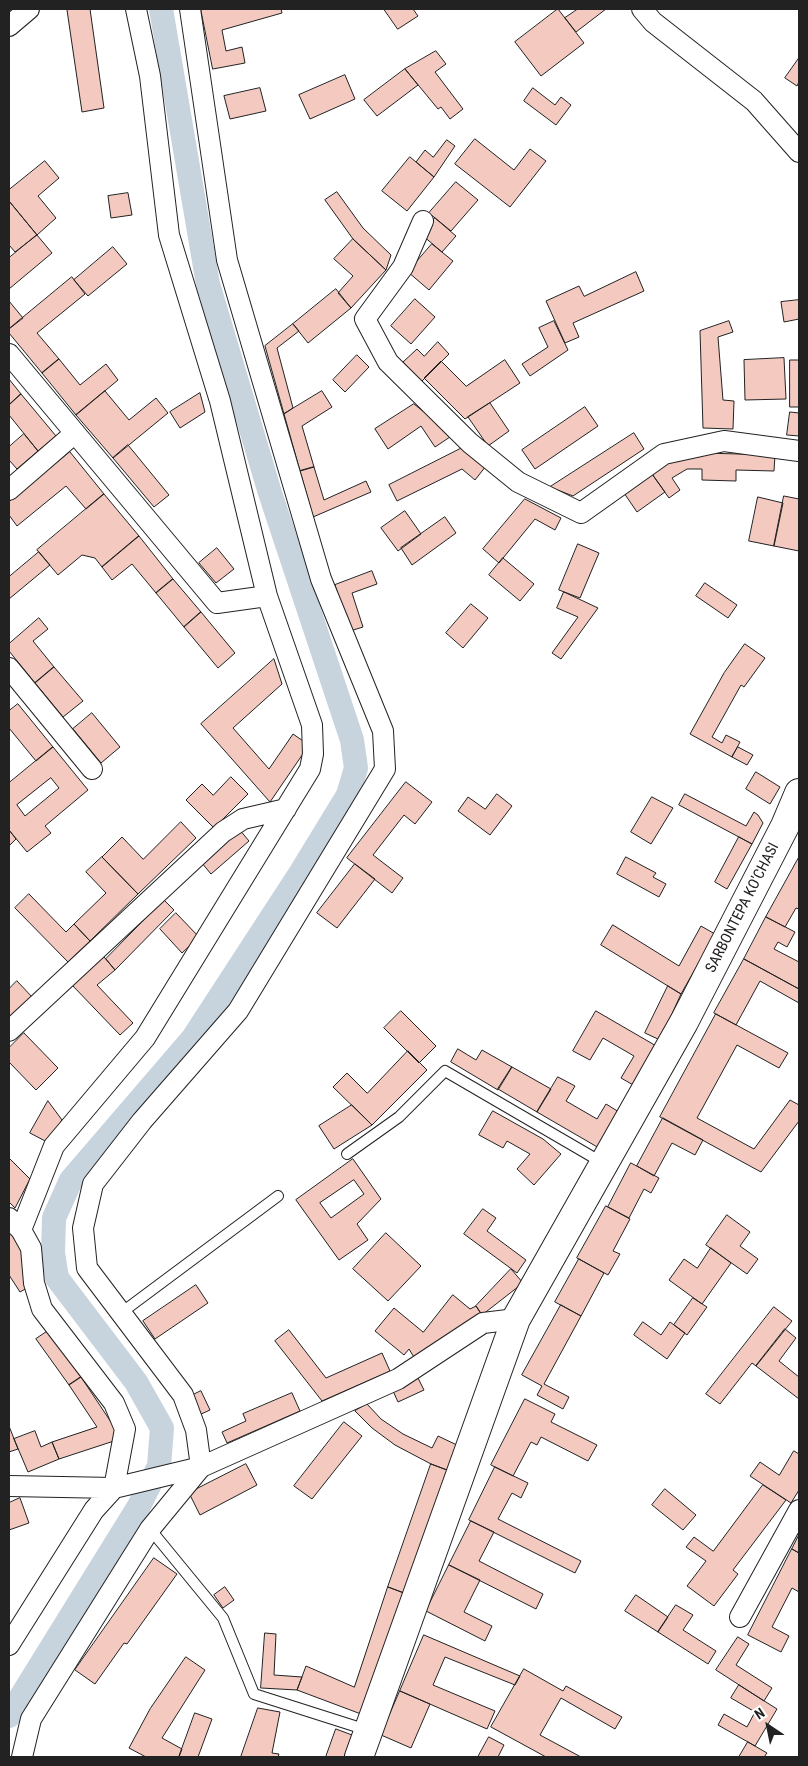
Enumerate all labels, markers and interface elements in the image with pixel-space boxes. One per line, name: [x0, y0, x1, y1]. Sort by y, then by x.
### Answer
street label: SARBONTEPA KO'CHASI: [703, 840, 783, 976]
north arrow: [743, 1701, 793, 1751]
text: N: [752, 1705, 768, 1723]

